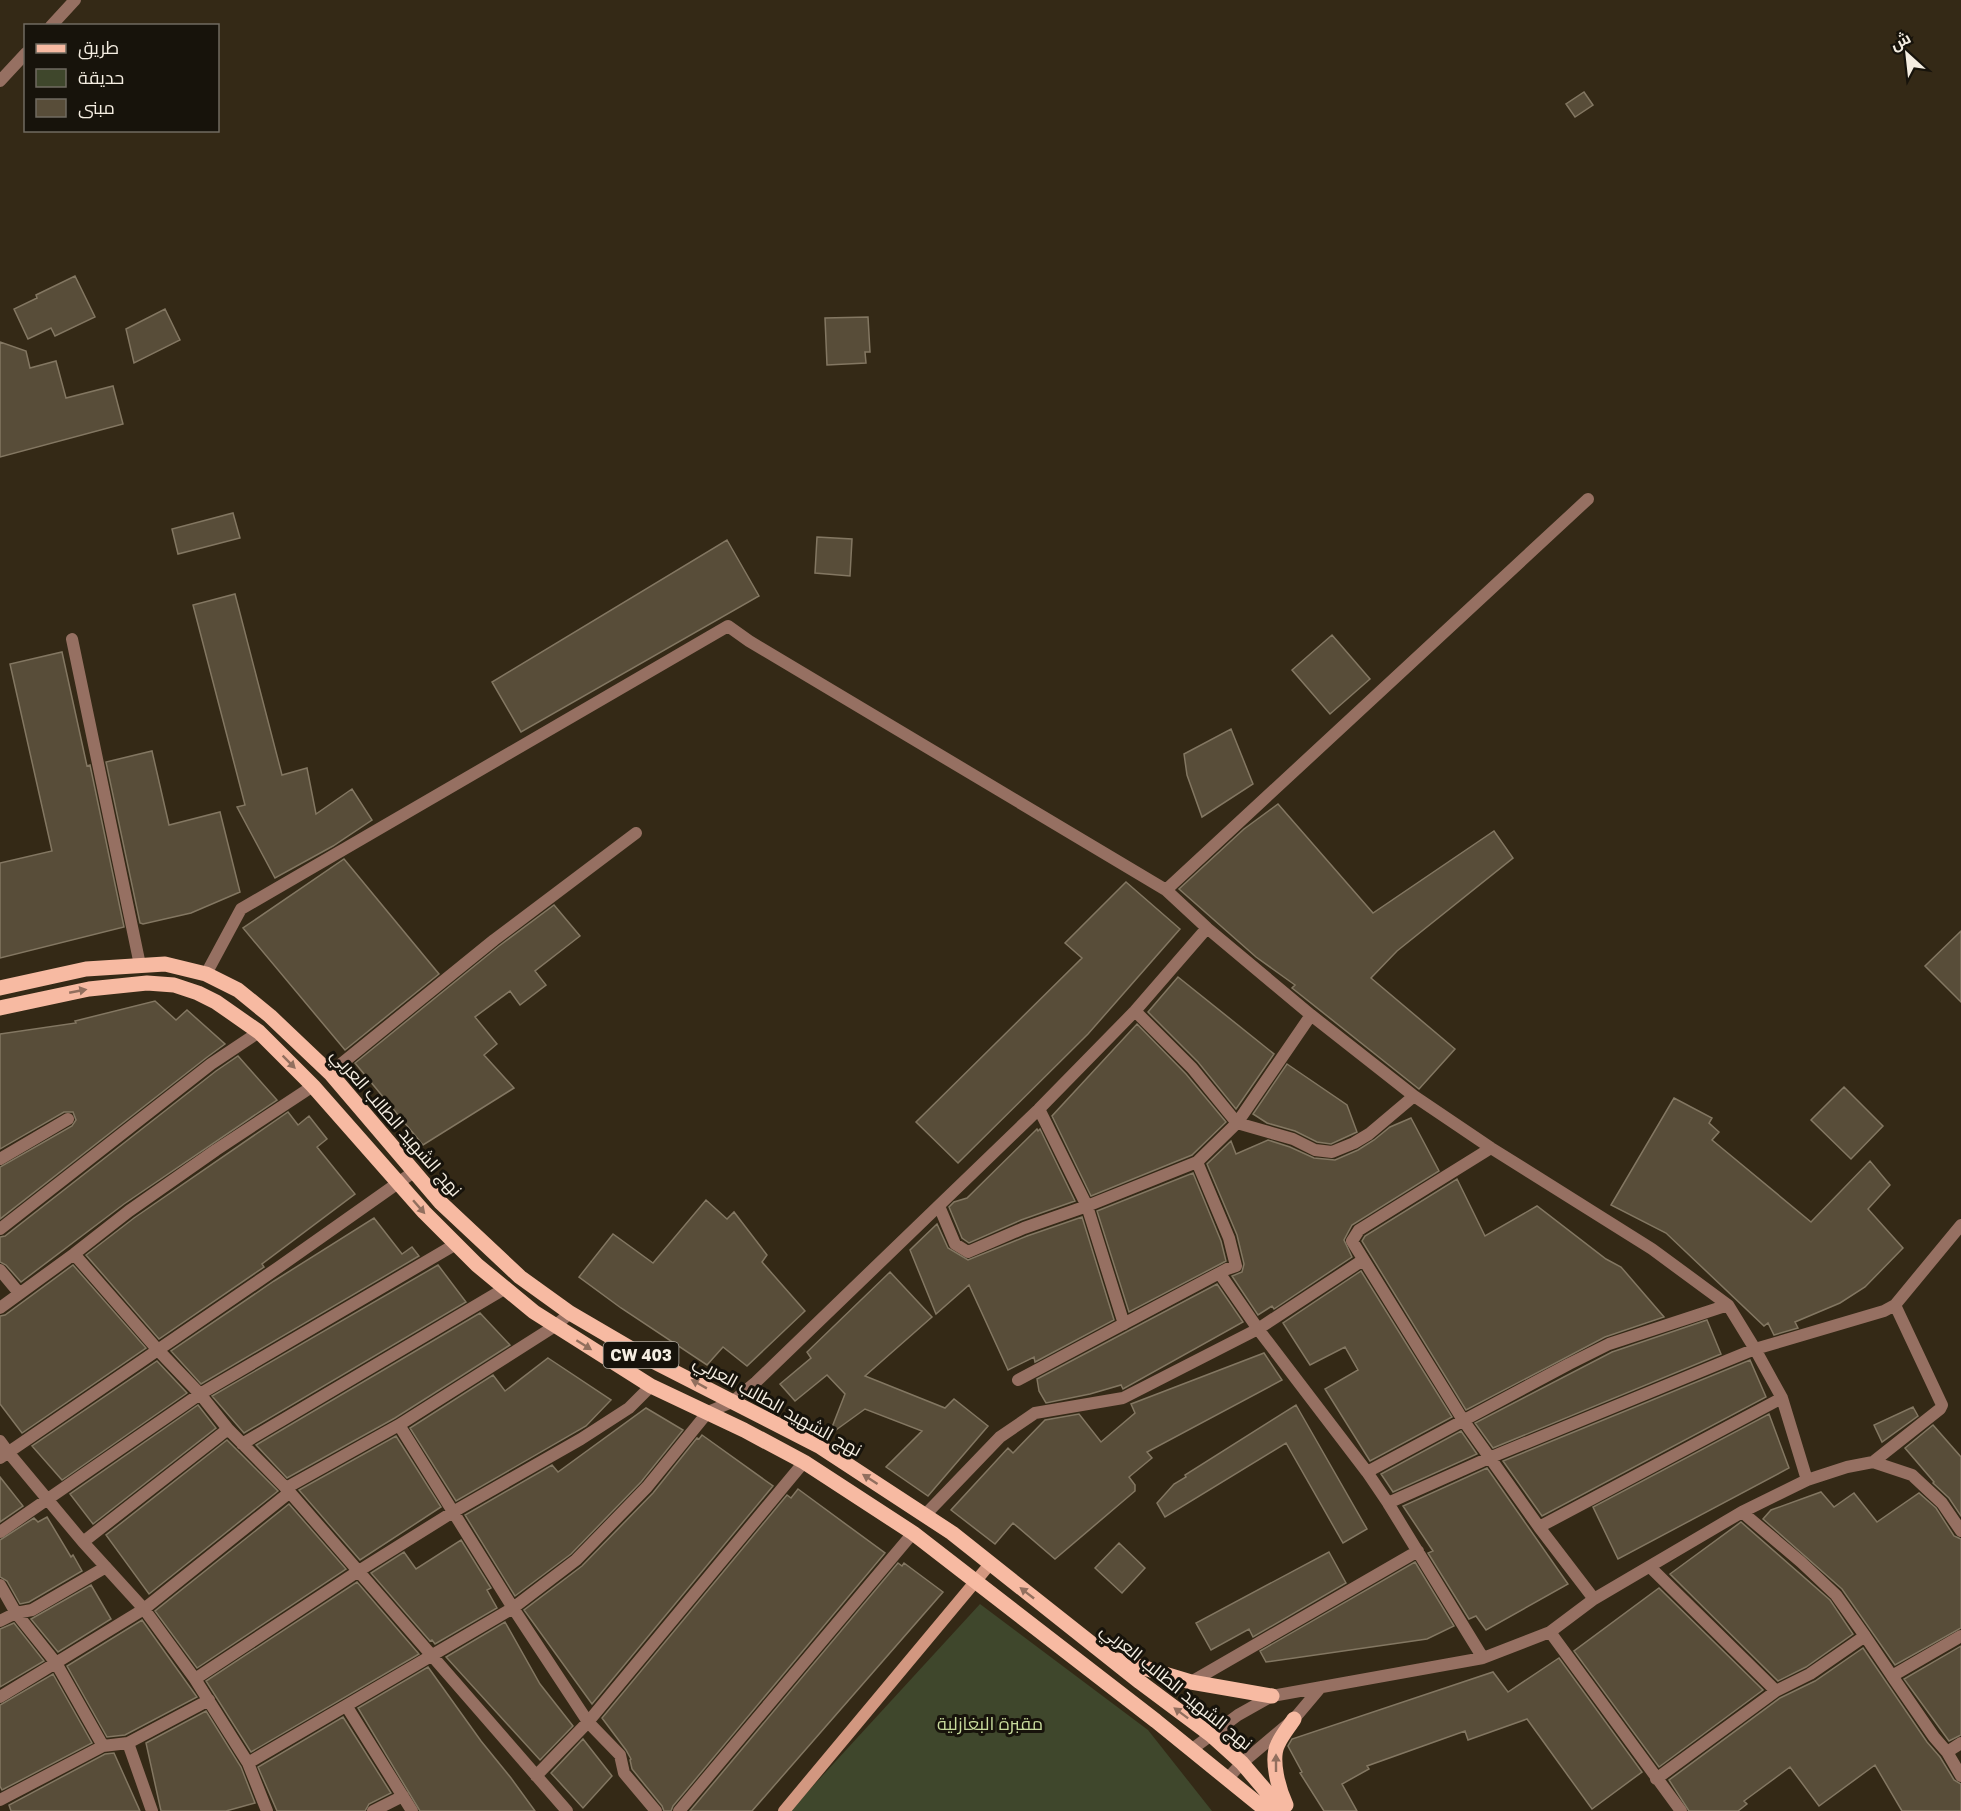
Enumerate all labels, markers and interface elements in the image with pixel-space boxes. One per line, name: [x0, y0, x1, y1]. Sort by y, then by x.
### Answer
legend: [24, 24, 219, 132]
north arrow: [1877, 24, 1937, 84]
text: ش: [1887, 27, 1914, 54]
text: طريق: [78, 36, 119, 60]
text: حديقة: [78, 66, 124, 88]
text: مبنى: [78, 96, 115, 119]
one-way arrow: [68, 986, 87, 995]
street label: نهج الشهيد الطالب العربي: [324, 1043, 467, 1203]
one-way arrow: [282, 1054, 296, 1069]
one-way arrow: [412, 1199, 425, 1214]
one-way arrow: [576, 1339, 592, 1350]
road number: CW 403: [604, 1342, 678, 1368]
street label: نهج الشهيد الطالب العربي: [688, 1350, 866, 1464]
one-way arrow: [691, 1379, 708, 1389]
one-way arrow: [861, 1473, 878, 1484]
one-way arrow: [1020, 1588, 1035, 1600]
street label: نهج الشهيد الطالب العربي: [1094, 1618, 1257, 1757]
one-way arrow: [1174, 1707, 1189, 1719]
park label: مقبرة البغازلية: [937, 1712, 1043, 1735]
one-way arrow: [1271, 1754, 1281, 1773]

